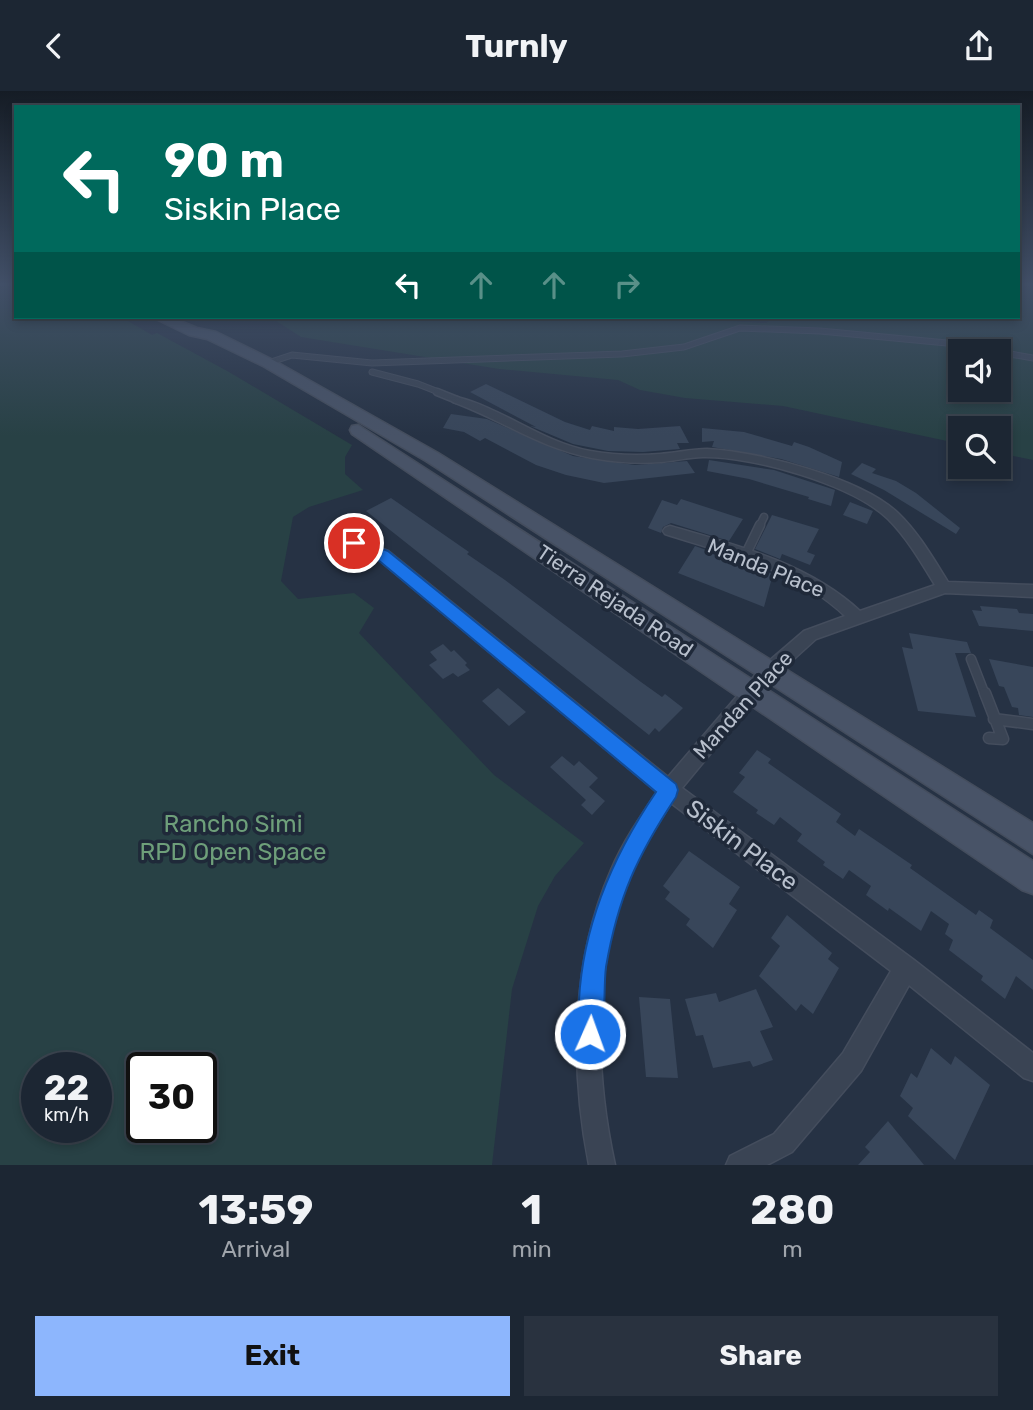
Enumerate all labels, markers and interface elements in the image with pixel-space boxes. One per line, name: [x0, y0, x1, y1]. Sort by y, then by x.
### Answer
icon: back: [35, 27, 73, 65]
text: Turnly: [465, 27, 568, 65]
icon: share: [960, 27, 998, 65]
text: 90 m: [164, 131, 284, 189]
icon: left: [49, 133, 140, 224]
text: Siskin Place: [164, 190, 341, 228]
icon: left: [389, 266, 427, 304]
icon: ahead: [462, 266, 500, 304]
icon: ahead: [535, 266, 573, 304]
icon: right: [608, 266, 646, 304]
map controls: [948, 339, 1011, 479]
button: sound: [948, 339, 1011, 402]
button: search: [948, 416, 1011, 479]
pin: [324, 513, 384, 573]
icon: arrive: [335, 524, 373, 562]
street label: Manda Place: [704, 533, 828, 602]
street label: Tierra Rejada Road: [533, 539, 698, 662]
street label: Mandan Place: [688, 646, 798, 764]
street label: Siskin Place: [681, 794, 803, 896]
park label: Rancho Simi RPD Open Space: [139, 810, 327, 866]
position arrow: [553, 997, 627, 1071]
speed limit sign: 30: [126, 1052, 217, 1143]
text: 22: [44, 1067, 89, 1109]
text: km/h: [44, 1104, 89, 1126]
text: 13:59: [198, 1185, 313, 1235]
text: 1: [521, 1185, 542, 1235]
text: 280: [750, 1185, 835, 1235]
text: Arrival: [221, 1235, 290, 1263]
text: min: [512, 1235, 552, 1263]
text: m: [782, 1235, 803, 1263]
button: Exit: [35, 1316, 510, 1396]
button: Share: [524, 1316, 998, 1396]

